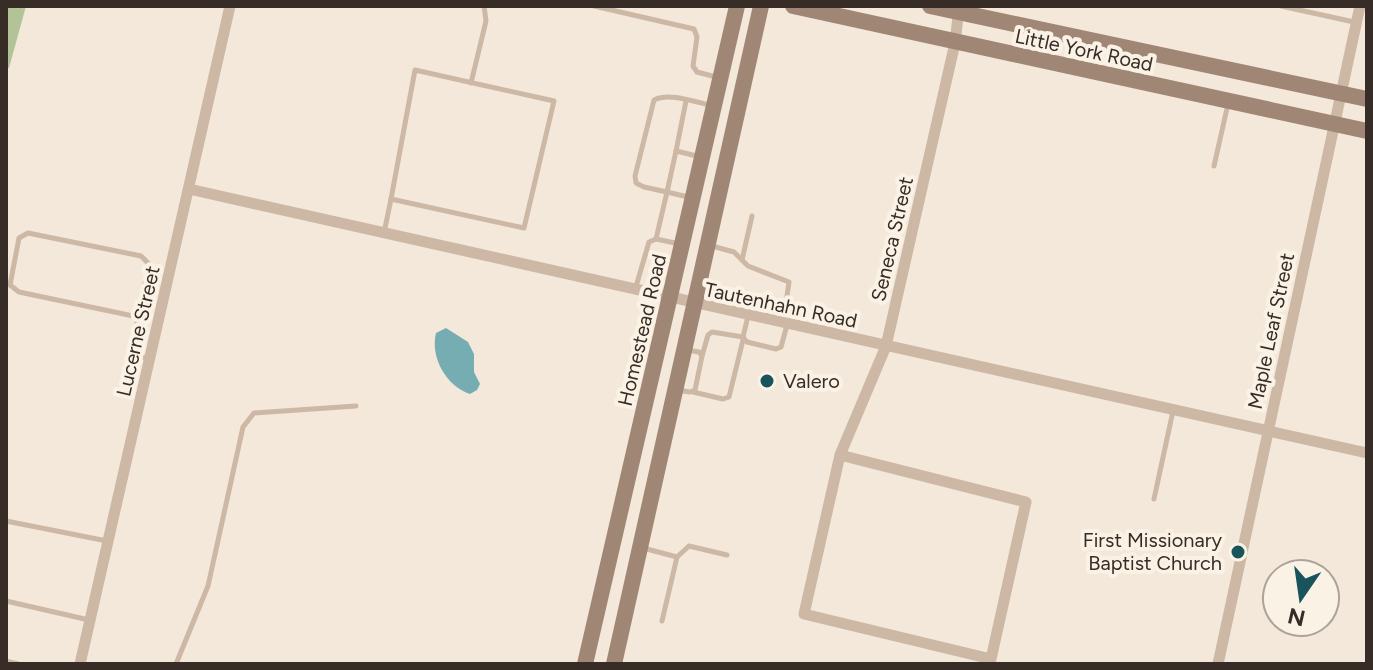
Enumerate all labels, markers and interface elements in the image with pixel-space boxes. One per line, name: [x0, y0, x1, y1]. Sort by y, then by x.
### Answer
street label: Little York Road: [1013, 24, 1155, 76]
street label: Seneca Street: [866, 174, 918, 304]
street label: Maple Leaf Street: [1243, 251, 1299, 411]
street label: Homestead Road: [613, 252, 671, 408]
street label: Lucerne Street: [111, 263, 165, 399]
street label: Tautenhahn Road: [702, 277, 860, 333]
place label: Valero: [783, 369, 840, 393]
marker: Valero: [758, 372, 776, 390]
place label: First Missionary Baptist Church: [1083, 528, 1222, 575]
marker: First Missionary Baptist Church: [1229, 543, 1247, 561]
north arrow: [1261, 558, 1341, 638]
text: N: [1285, 602, 1308, 632]

